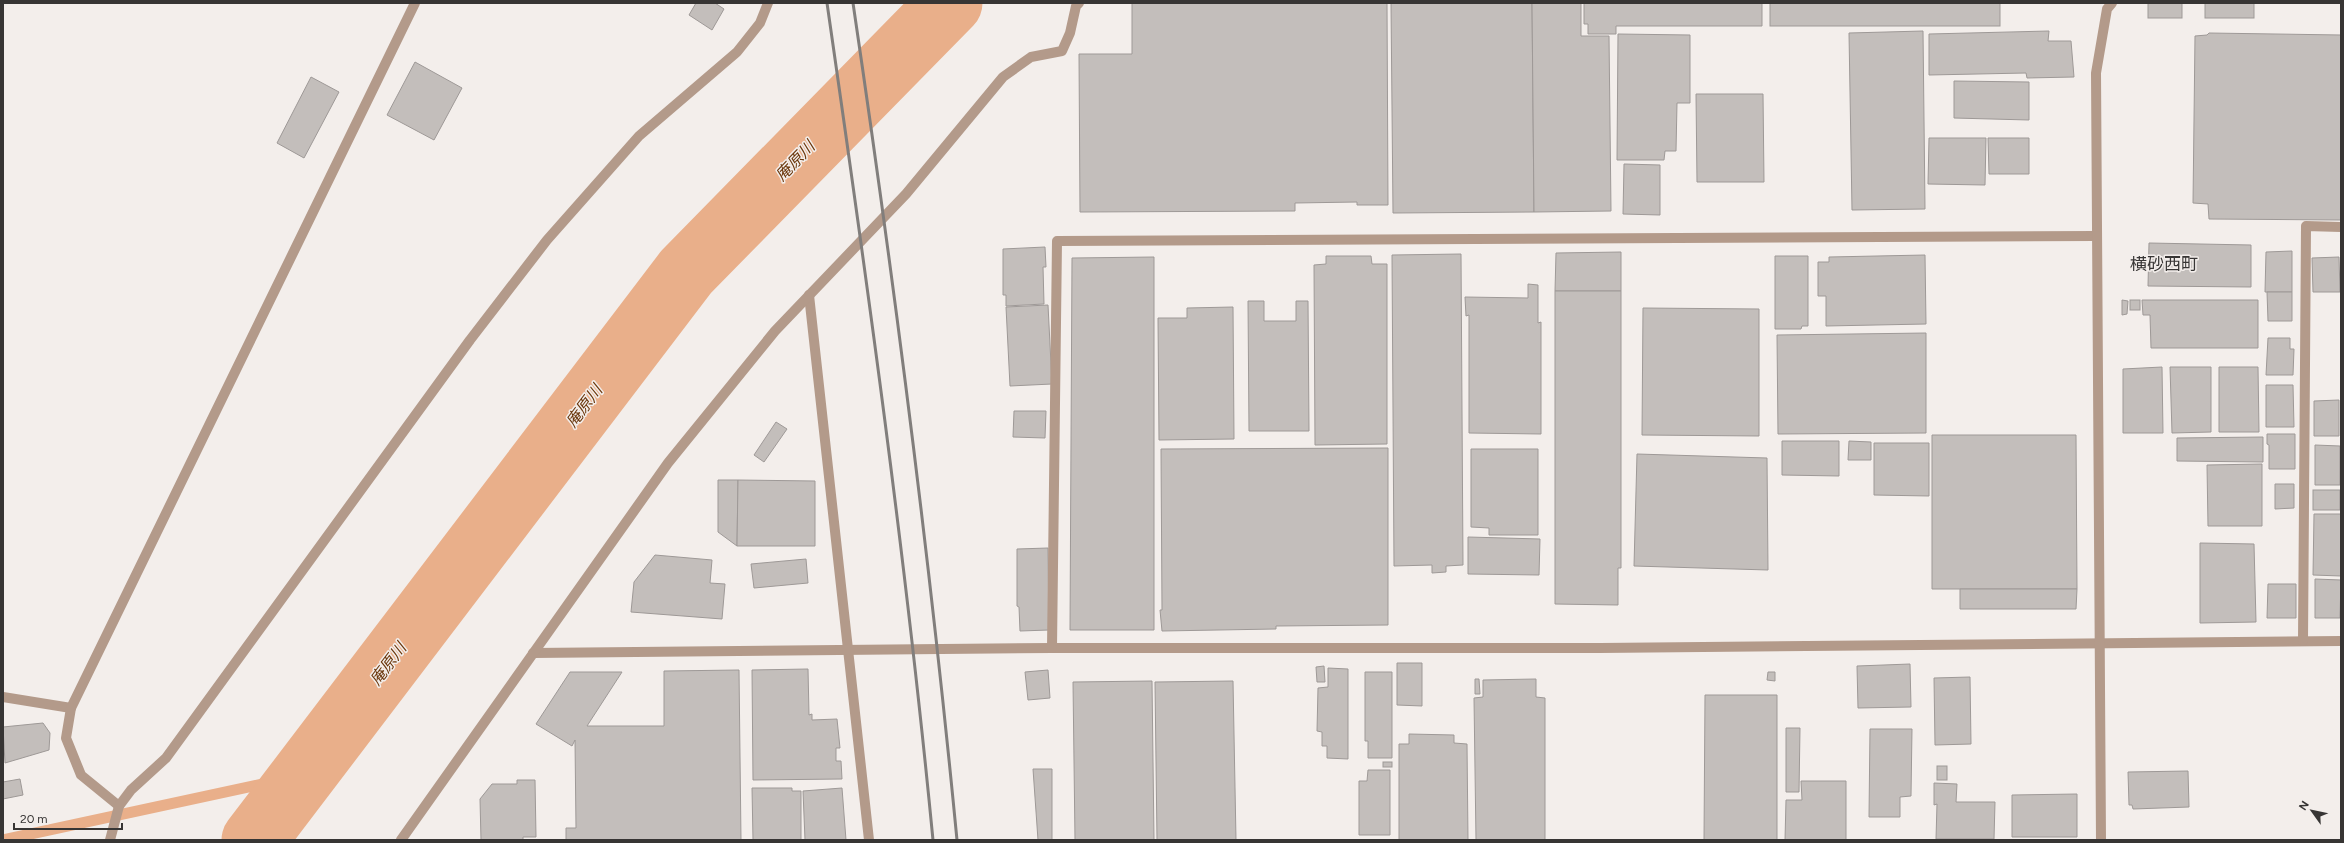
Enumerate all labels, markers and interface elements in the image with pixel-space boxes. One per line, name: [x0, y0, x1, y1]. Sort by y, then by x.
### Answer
water label: 庵原川: [771, 136, 820, 185]
district label: 横砂西町: [2130, 254, 2198, 274]
water label: 庵原川: [562, 380, 607, 431]
water label: 庵原川: [366, 638, 411, 689]
north arrow: [2292, 791, 2332, 831]
text: N: [2296, 799, 2312, 813]
scale bar: [14, 805, 122, 831]
text: 20 m: [20, 812, 48, 826]

